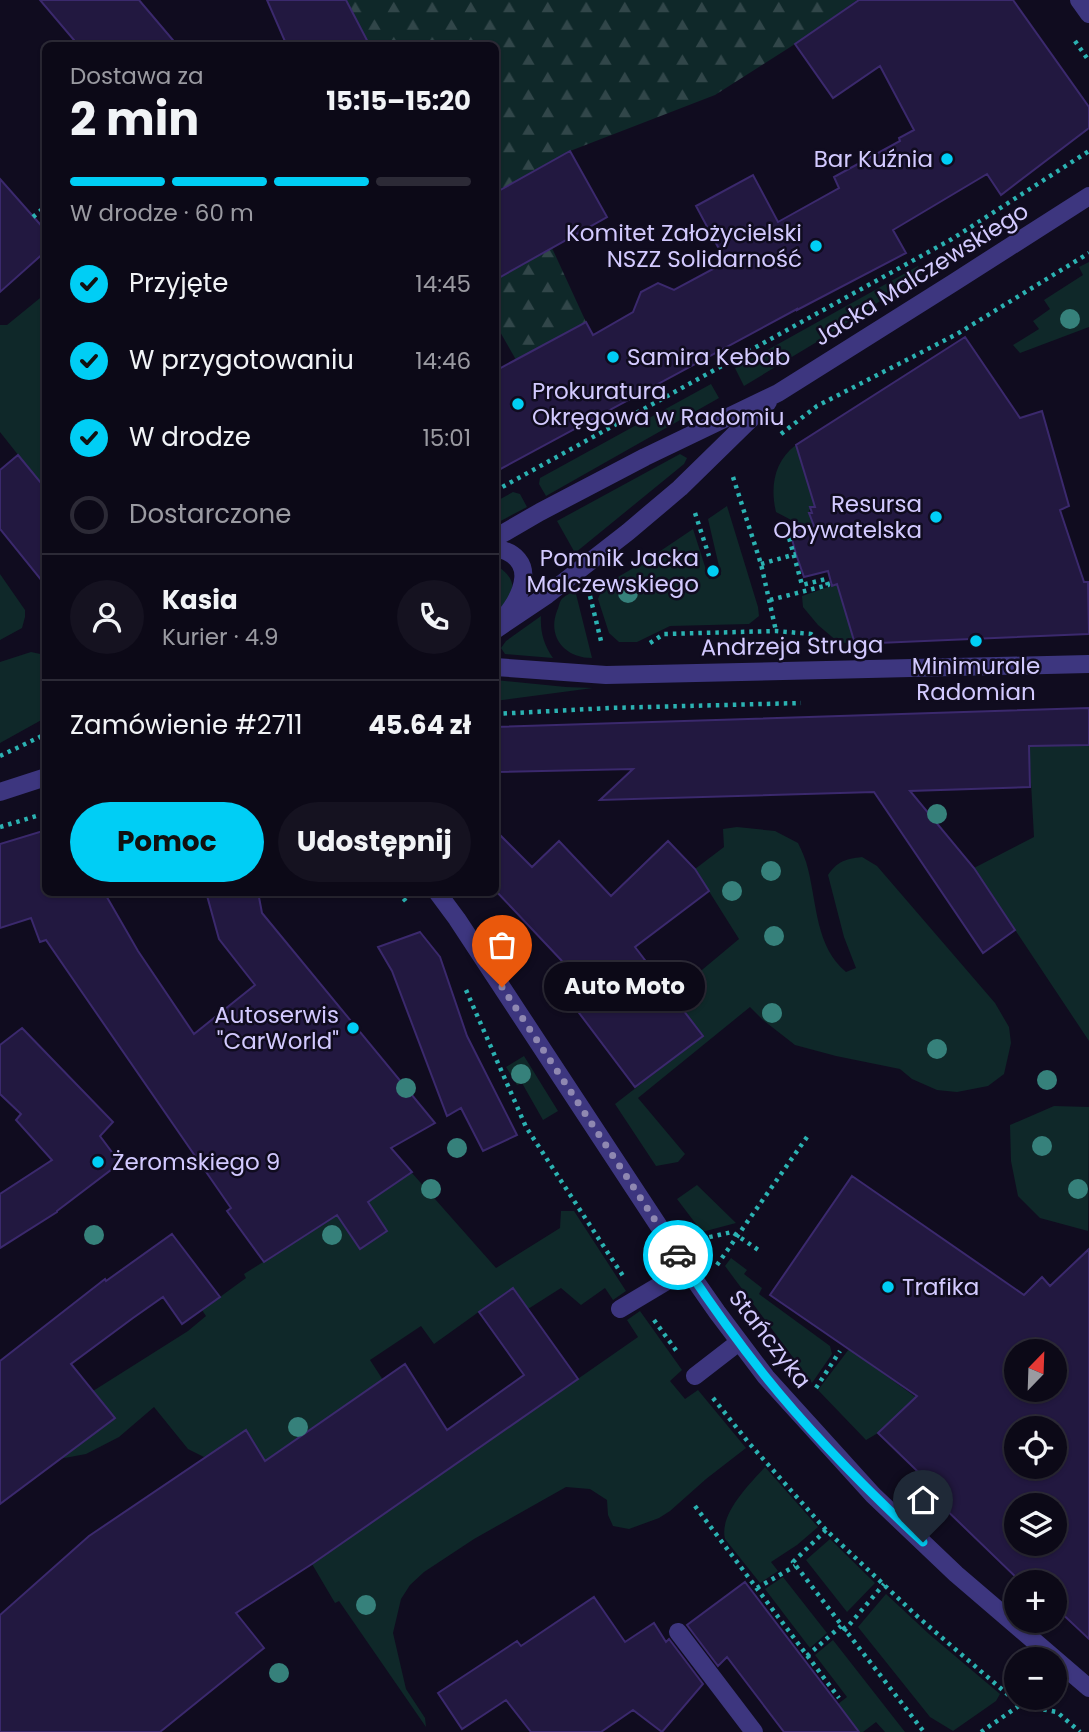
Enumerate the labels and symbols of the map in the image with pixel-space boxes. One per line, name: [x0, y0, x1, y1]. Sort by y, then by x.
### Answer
place label: Bar Kuźnia: [814, 143, 933, 175]
marker: Bar Kuźnia: [939, 151, 955, 167]
street label: Jacka Malczewskiego: [807, 195, 1035, 353]
place label: Komitet Założycielski NSZZ Solidarność: [566, 217, 802, 275]
marker: Komitet Założycielski NSZZ Solidarność: [808, 238, 824, 254]
place label: Samira Kebab: [627, 341, 790, 373]
marker: Samira Kebab: [605, 349, 621, 365]
place label: Prokuratura Okręgowa w Radomiu: [532, 375, 784, 433]
marker: Prokuratura Okręgowa w Radomiu: [510, 396, 526, 412]
place label: Resursa Obywatelska: [773, 488, 922, 546]
marker: Resursa Obywatelska: [928, 509, 944, 525]
place label: Pomnik Jacka Malczewskiego: [526, 542, 699, 600]
marker: Pomnik Jacka Malczewskiego: [705, 563, 721, 579]
street label: Andrzeja Struga: [700, 628, 884, 664]
marker: Minimurale Radomian: [968, 633, 984, 649]
place label: Minimurale Radomian: [912, 650, 1040, 708]
pin: [472, 915, 532, 987]
callout: Auto Moto: [544, 962, 705, 1012]
place label: Autoserwis "CarWorld": [214, 999, 339, 1057]
marker: Autoserwis "CarWorld": [345, 1020, 361, 1036]
place label: Żeromskiego 9: [112, 1146, 280, 1178]
marker: Żeromskiego 9: [90, 1154, 106, 1170]
courier: [643, 1220, 713, 1290]
place label: Trafika: [902, 1271, 979, 1303]
marker: Trafika: [880, 1279, 896, 1295]
street label: Stańczyka: [721, 1283, 819, 1395]
north arrow: [1004, 1339, 1068, 1402]
pin: [893, 1470, 953, 1542]

